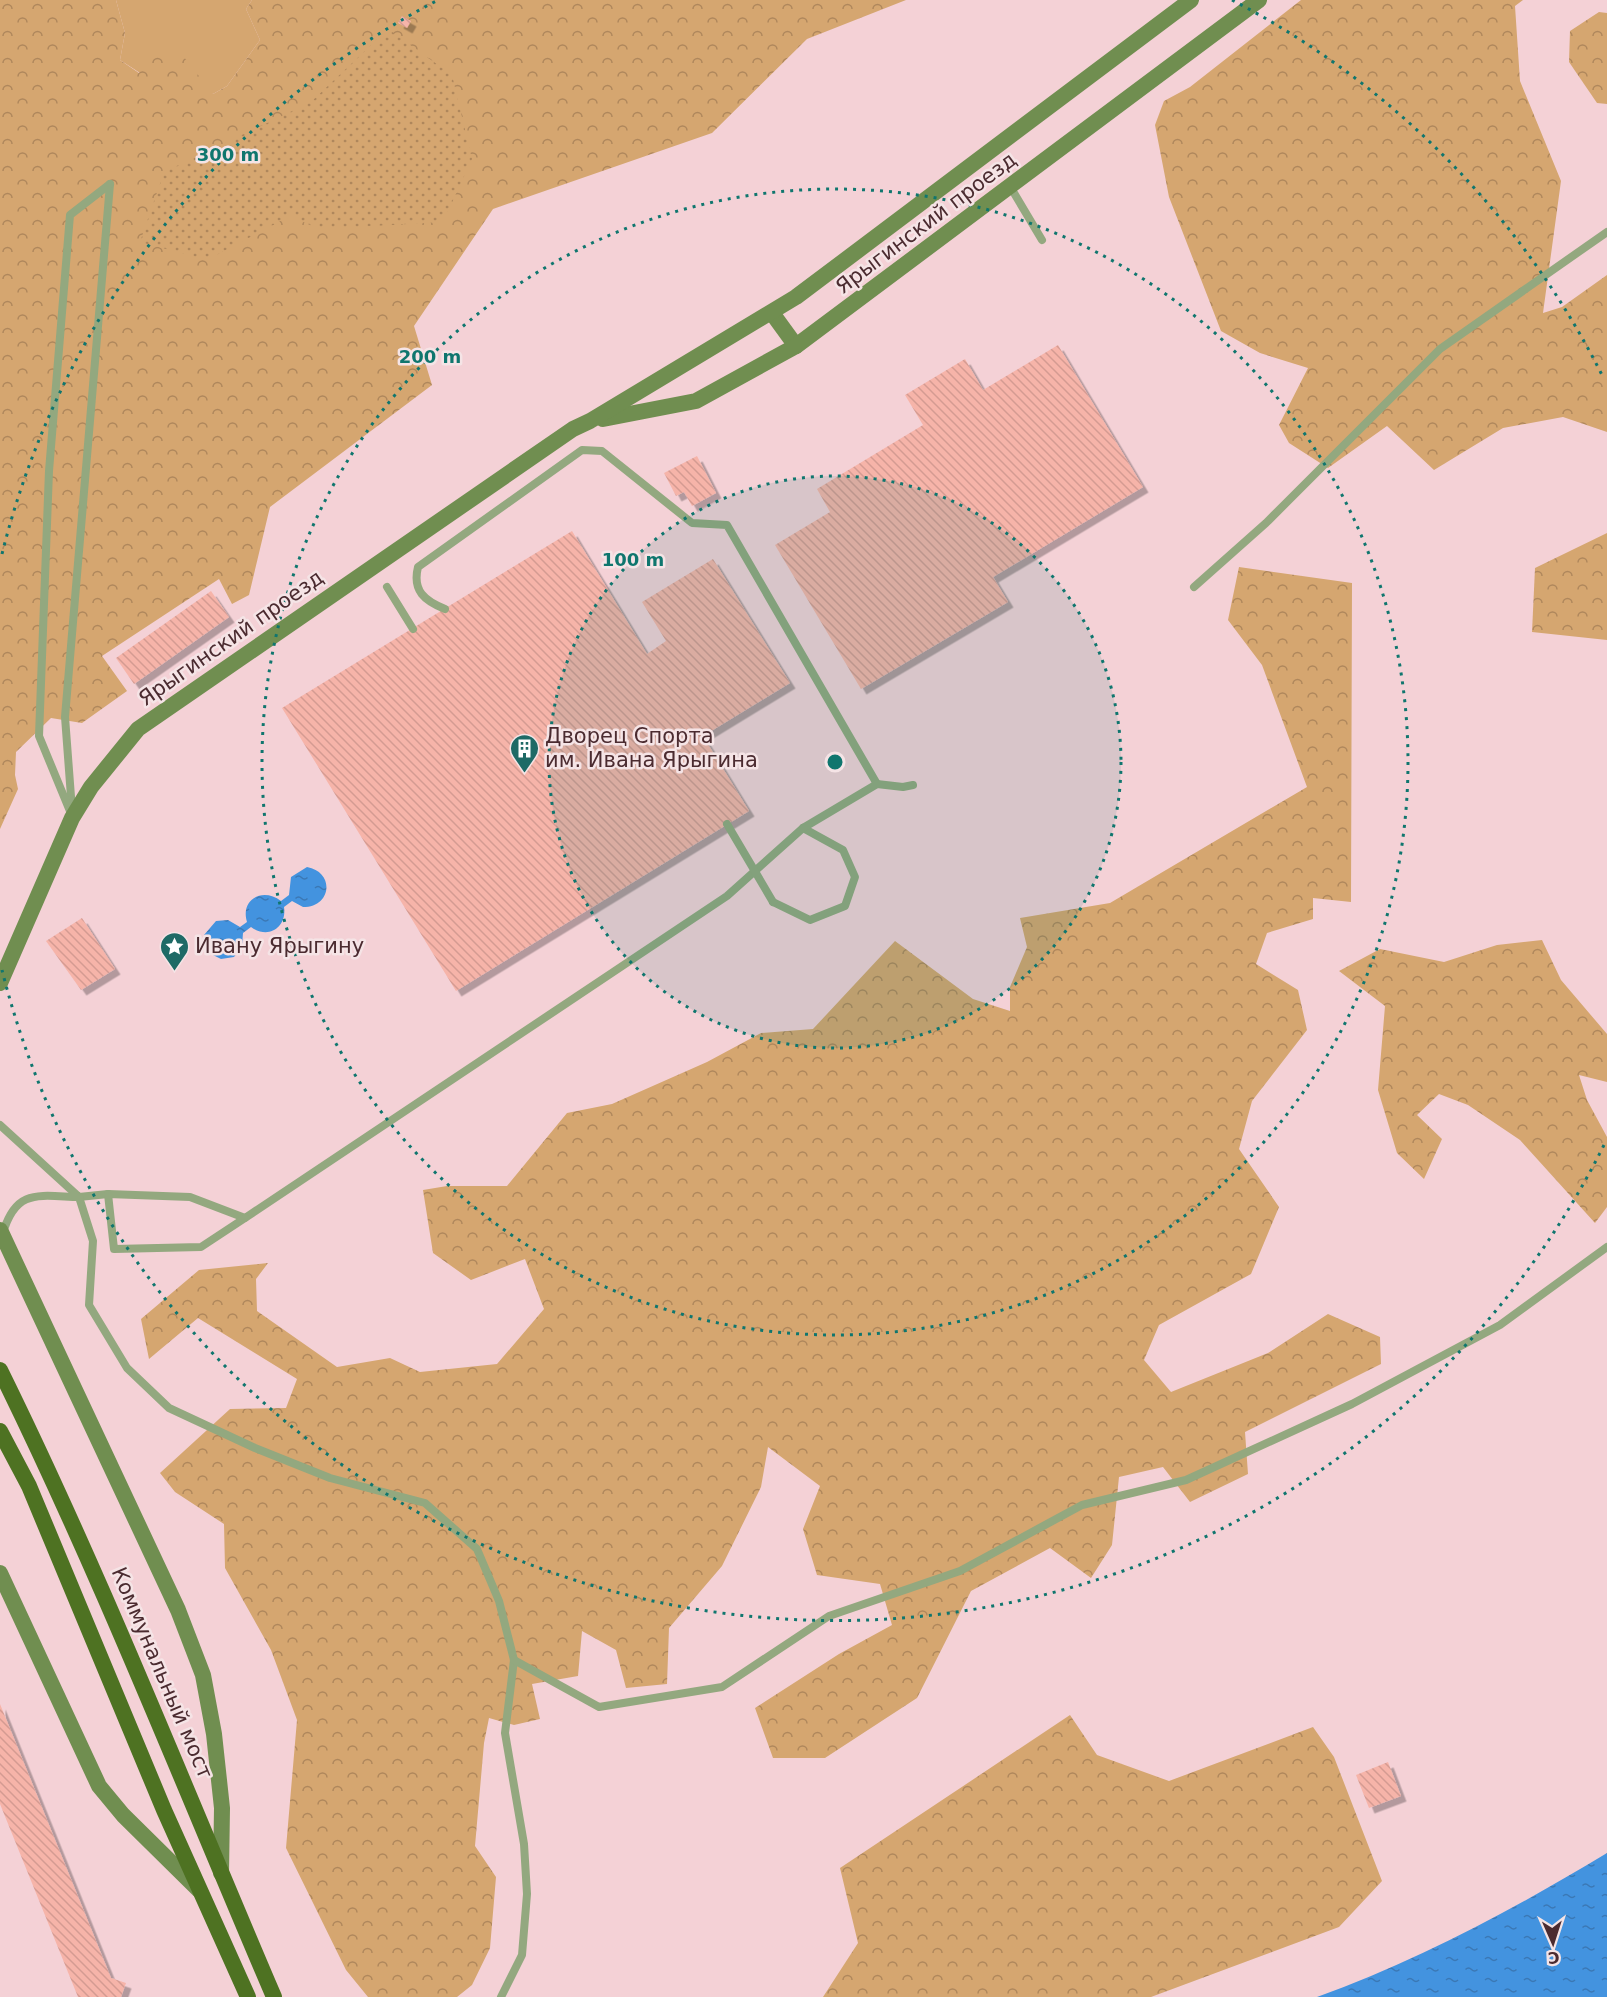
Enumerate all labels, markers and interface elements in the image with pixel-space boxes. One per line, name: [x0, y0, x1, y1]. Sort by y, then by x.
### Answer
text: 300 m: [197, 144, 259, 165]
street label: Ярыгинский проезд: [831, 147, 1021, 299]
text: 200 m: [399, 346, 461, 367]
text: 100 m: [602, 549, 664, 570]
street label: Ярыгинский проезд: [134, 565, 328, 711]
place label: Дворец Спорта им. Ивана Ярыгина: [545, 724, 758, 772]
building icon: Дворец Спорта им. Ивана Ярыгина: [508, 732, 540, 774]
centre of rings: [825, 752, 845, 772]
place icon: Ивану Ярыгину: [158, 930, 190, 972]
place label: Ивану Ярыгину: [195, 934, 364, 958]
street label: Коммунальный мост: [107, 1564, 217, 1782]
north arrow: [1523, 1913, 1583, 1973]
text: С: [1547, 1948, 1560, 1967]

